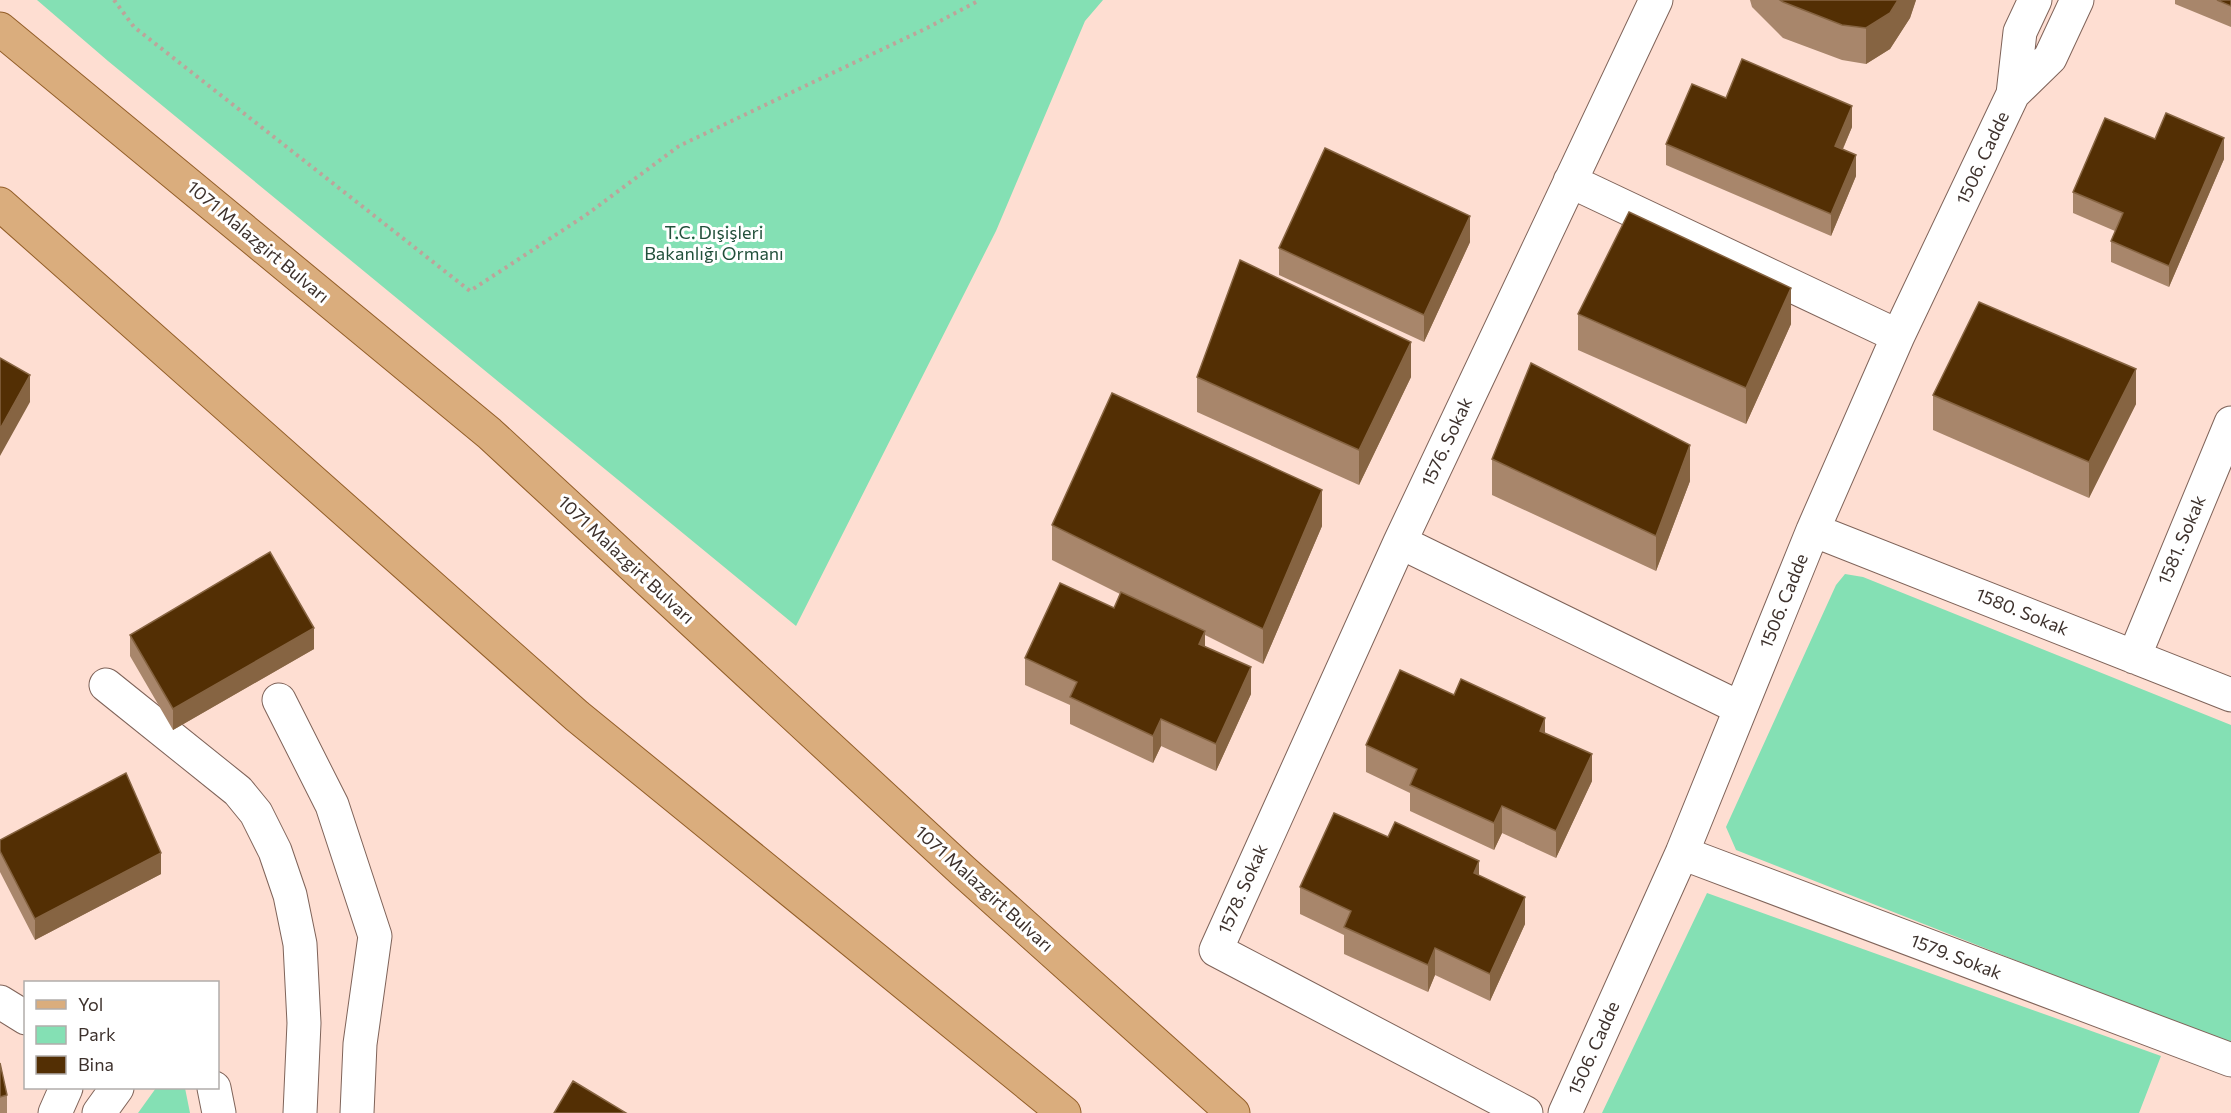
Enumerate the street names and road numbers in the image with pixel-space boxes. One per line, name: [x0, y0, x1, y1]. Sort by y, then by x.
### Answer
street label: 1506. Cadde: [1951, 108, 2013, 208]
street label: 1071 Malazgirt Bulvarı: [183, 175, 334, 307]
street label: 1576. Sokak: [1416, 393, 1476, 490]
street label: 1071 Malazgirt Bulvarı: [554, 490, 699, 628]
street label: 1581. Sokak: [2152, 492, 2210, 587]
street label: 1506. Cadde: [1754, 550, 1812, 651]
street label: 1580. Sokak: [1973, 582, 2072, 640]
street label: 1071 Malazgirt Bulvarı: [911, 820, 1058, 956]
street label: 1578. Sokak: [1213, 840, 1272, 937]
street label: 1579. Sokak: [1908, 929, 2005, 984]
street label: 1506. Cadde: [1563, 997, 1623, 1098]

